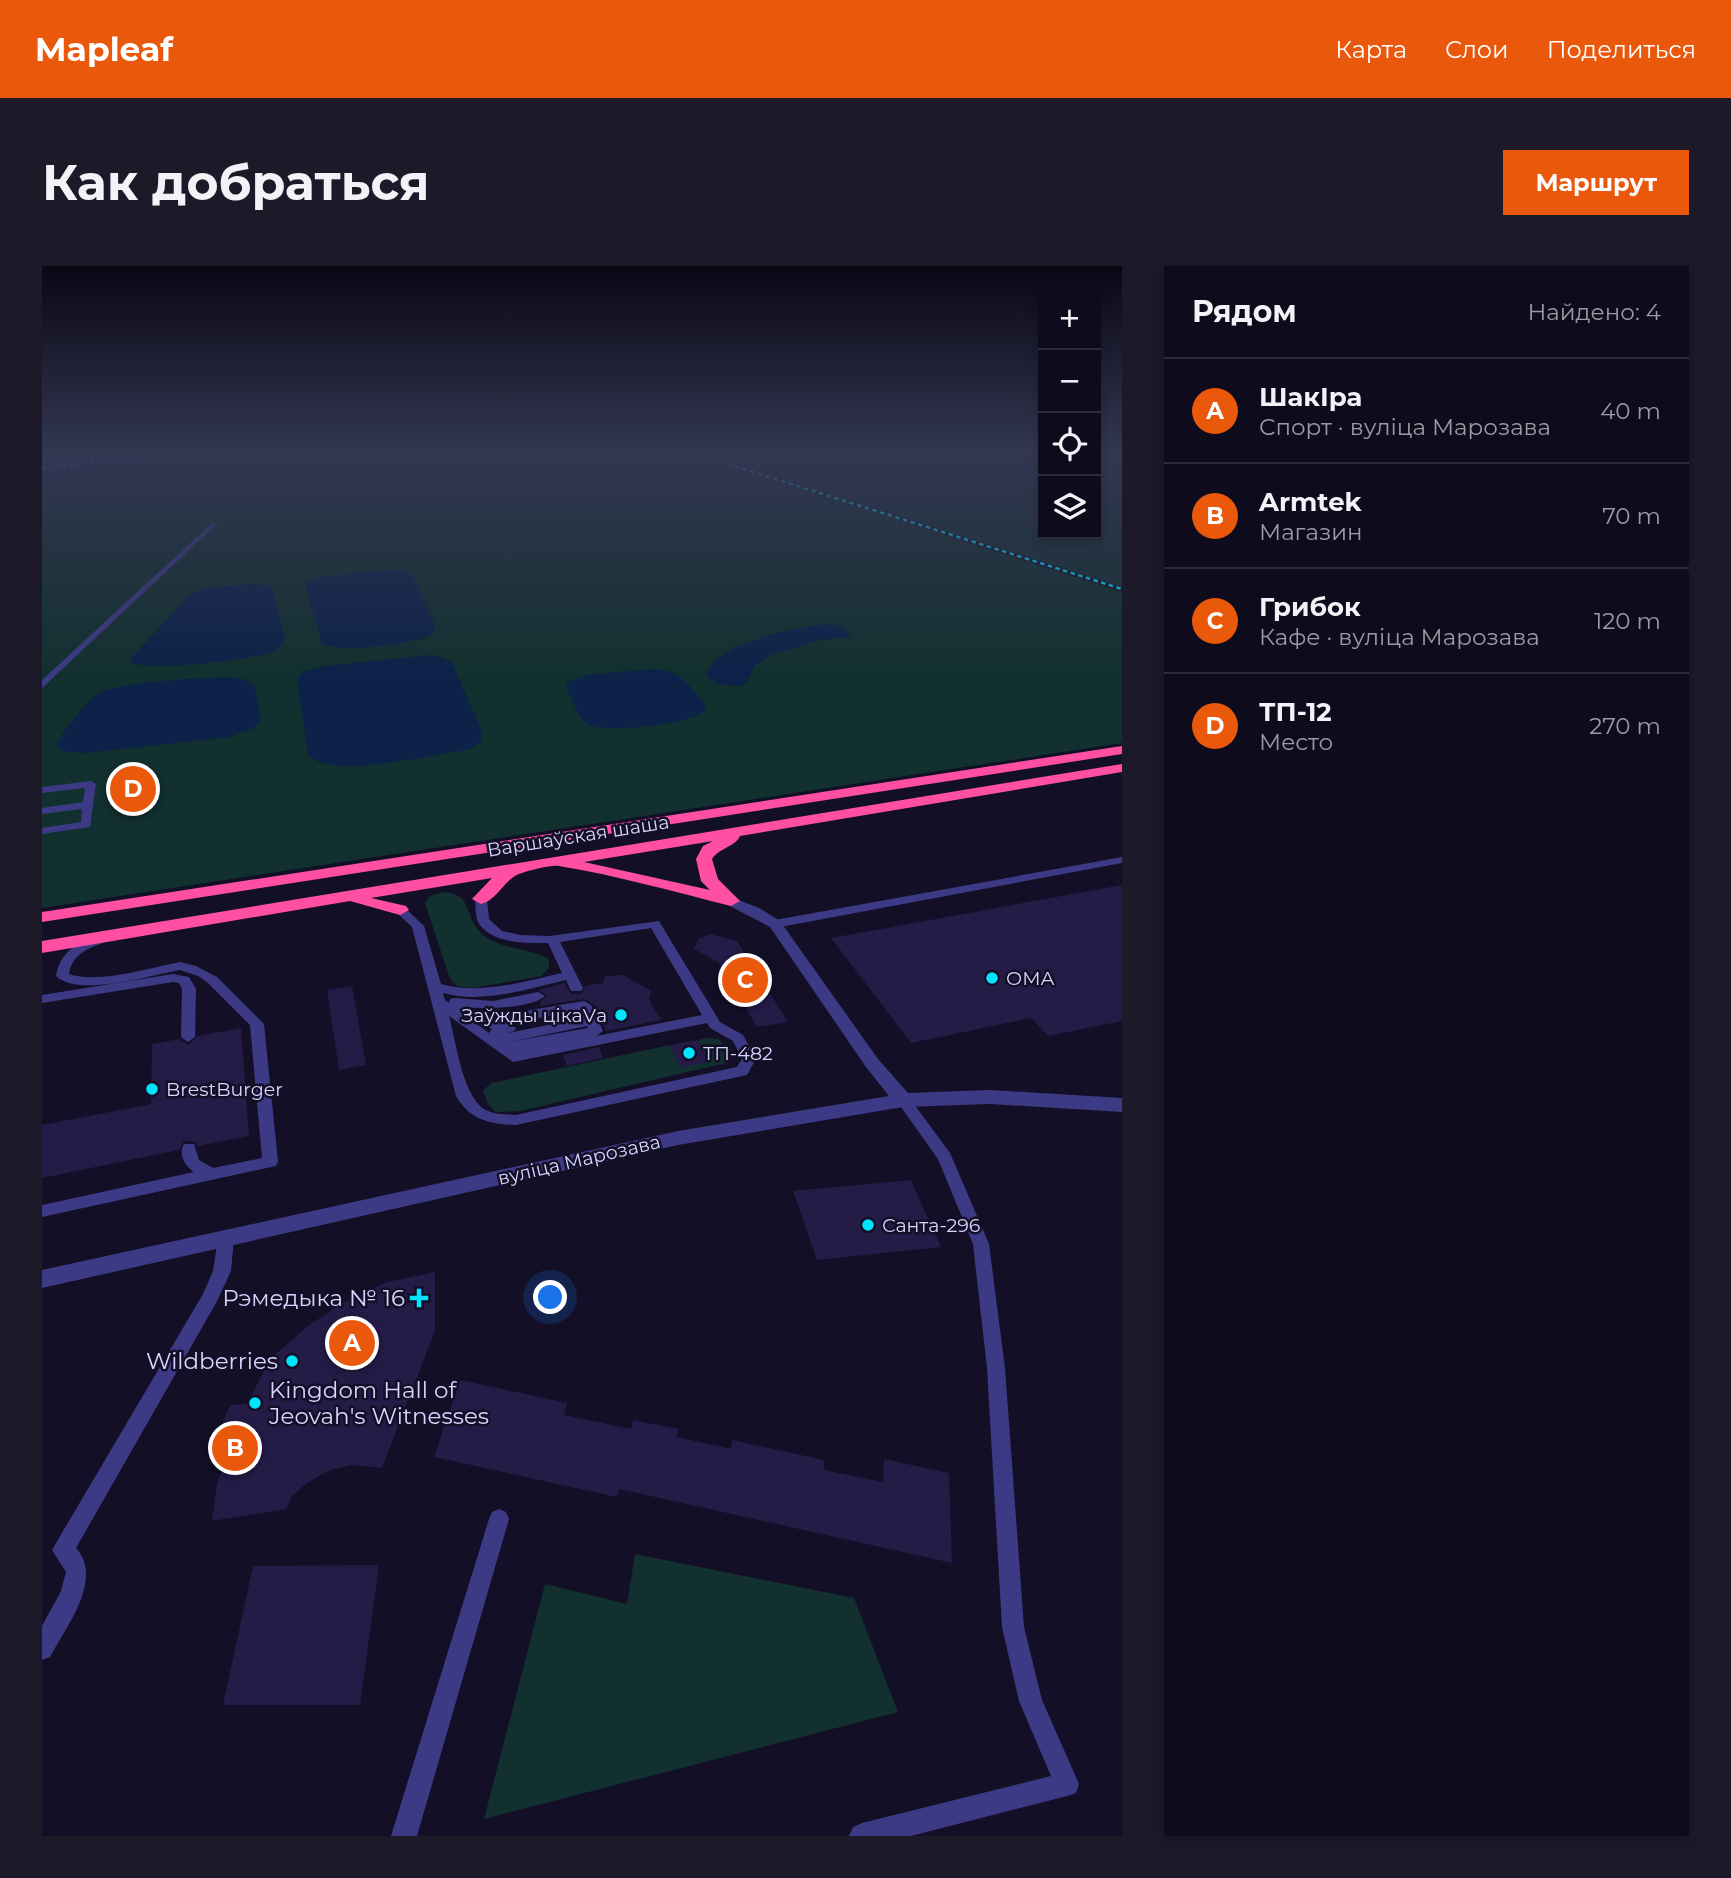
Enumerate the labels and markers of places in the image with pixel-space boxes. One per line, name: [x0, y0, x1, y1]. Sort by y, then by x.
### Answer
pin: D: [110, 763, 156, 815]
pin: C: [722, 954, 768, 1006]
place label: ОМА: [1006, 967, 1055, 990]
marker: ОМА: [984, 970, 1000, 986]
place label: Заўжды цікаVа: [461, 1004, 607, 1027]
marker: Заўжды цікаVа: [613, 1007, 629, 1023]
place label: ТП-482: [703, 1042, 773, 1065]
marker: ТП-482: [681, 1045, 697, 1061]
place label: BrestBurger: [166, 1078, 283, 1101]
marker: BrestBurger: [144, 1081, 160, 1097]
place label: Санта-296: [882, 1214, 980, 1237]
marker: Санта-296: [860, 1217, 876, 1233]
place label: Рэмедыка № 16: [222, 1284, 405, 1312]
marker: Рэмедыка № 16: [411, 1290, 427, 1306]
pin: A: [329, 1317, 375, 1369]
place label: Wildberries: [146, 1347, 278, 1375]
marker: Wildberries: [284, 1353, 300, 1369]
place label: Kingdom Hall of Jeovah's Witnesses: [268, 1376, 489, 1430]
marker: Kingdom Hall of Jeovah's Witnesses: [247, 1395, 263, 1411]
pin: B: [212, 1422, 258, 1474]

